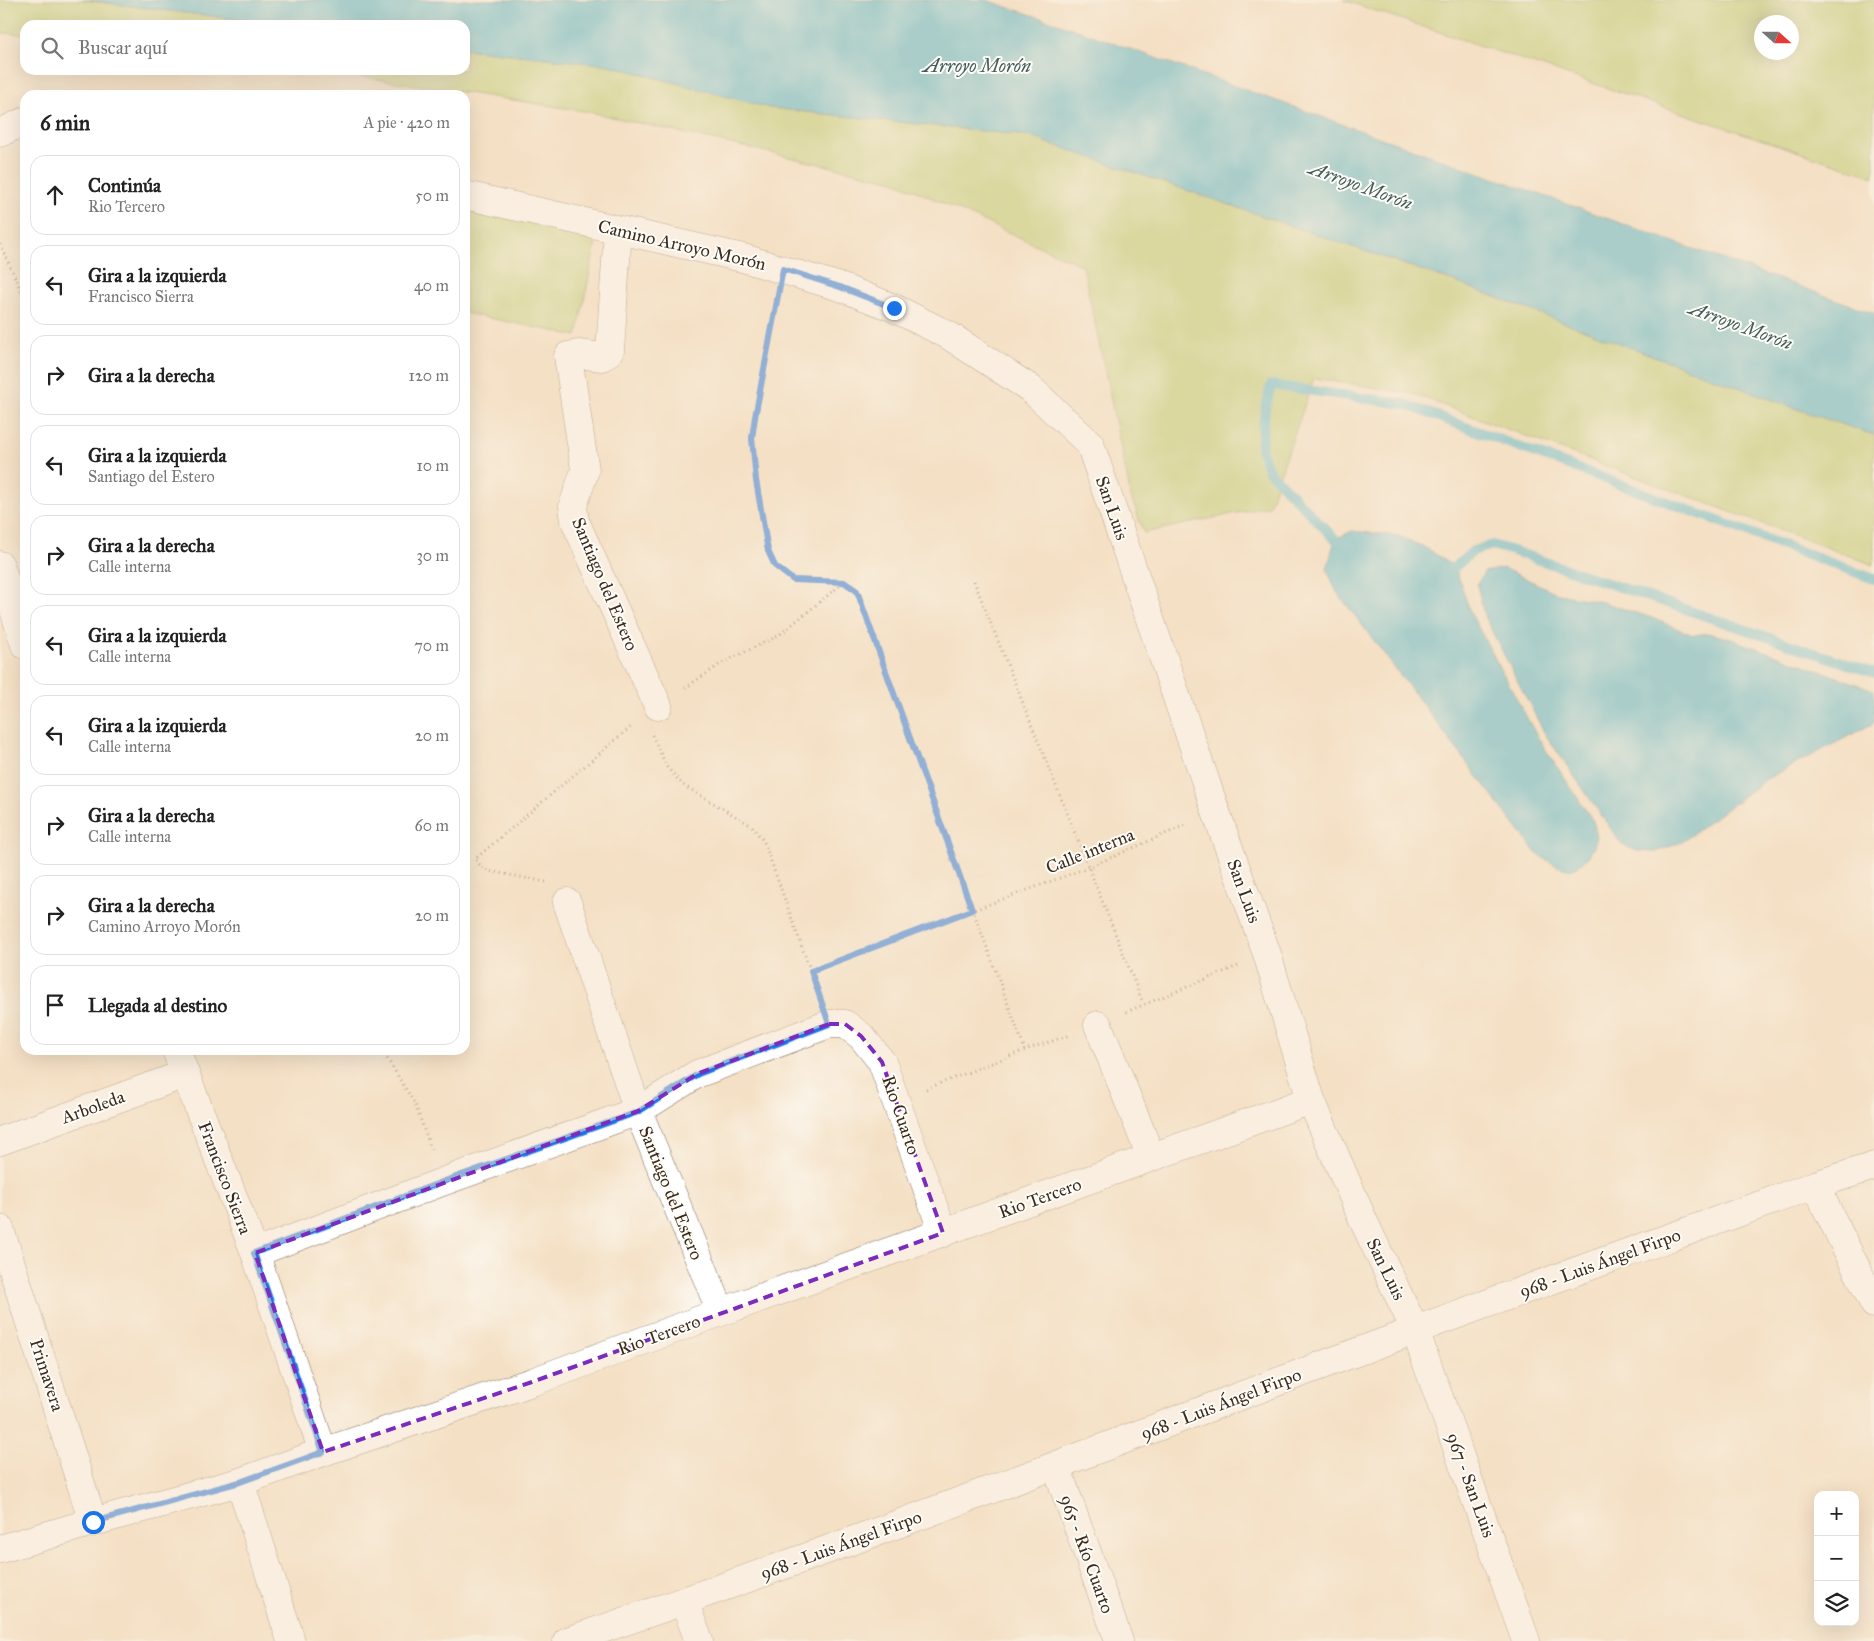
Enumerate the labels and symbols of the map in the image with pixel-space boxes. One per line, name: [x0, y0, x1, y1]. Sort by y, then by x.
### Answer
north arrow: [1754, 15, 1799, 60]
water label: Arroyo Morón: [921, 54, 1031, 77]
water label: Arroyo Morón: [1304, 156, 1416, 215]
street label: Camino Arroyo Morón: [596, 215, 768, 275]
water label: Arroyo Morón: [1684, 296, 1796, 355]
route end: [883, 297, 906, 320]
street label: San Luis: [1091, 473, 1133, 543]
street label: Santiago del Estero: [566, 514, 643, 654]
street label: Calle interna: [1043, 823, 1138, 879]
street label: San Luis: [1222, 856, 1266, 926]
street label: Rio Cuarto: [877, 1072, 925, 1158]
street label: Arboleda: [57, 1085, 128, 1129]
street label: Francisco Sierra: [193, 1118, 257, 1238]
street label: Santiago del Estero: [633, 1123, 708, 1264]
street label: Rio Tercero: [996, 1173, 1084, 1223]
street label: 968 - Luis Ángel Firpo: [1516, 1222, 1684, 1303]
street label: San Luis: [1362, 1235, 1410, 1303]
street label: Rio Tercero: [615, 1310, 703, 1360]
street label: Primavera: [25, 1336, 69, 1414]
street label: 968 - Luis Ángel Firpo: [1137, 1361, 1305, 1446]
street label: 967 - San Luis: [1442, 1430, 1500, 1540]
street label: 965 - Río Cuarto: [1055, 1492, 1119, 1616]
street label: 968 - Luis Ángel Firpo: [757, 1504, 925, 1585]
route start: [82, 1511, 105, 1534]

